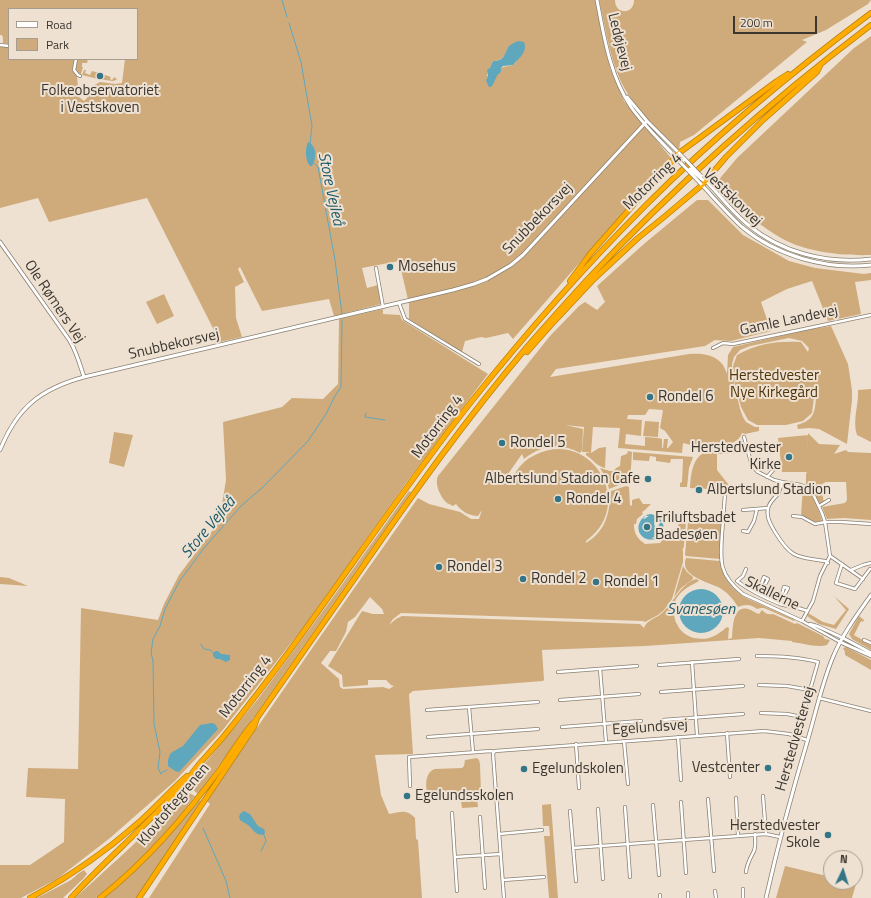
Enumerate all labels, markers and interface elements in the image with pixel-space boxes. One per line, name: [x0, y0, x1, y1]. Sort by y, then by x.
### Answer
legend: [8, 8, 138, 60]
scale bar: [735, 8, 819, 34]
street label: Ledøjevej: [603, 11, 635, 73]
text: 200 m: [740, 13, 773, 32]
text: Road: [46, 15, 72, 34]
text: Park: [46, 35, 69, 54]
marker: Folkeobservatoriet i Vestskoven: [95, 71, 105, 81]
place label: Folkeobservatoriet i Vestskoven: [41, 82, 159, 117]
street label: Motorring 4: [620, 150, 686, 214]
water label: Store Vejleå: [313, 151, 347, 227]
street label: Vestskovvej: [699, 165, 765, 231]
street label: Snubbekorsvej: [499, 180, 577, 258]
street label: Ole Rømers Vej: [20, 257, 88, 347]
place label: Mosehus: [398, 258, 456, 276]
marker: Mosehus: [385, 262, 395, 272]
street label: Gamle Landevej: [738, 302, 840, 340]
street label: Snubbekorsvej: [127, 326, 221, 364]
park label: Herstedvester Nye Kirkegård: [729, 367, 819, 402]
place label: Rondel 6: [658, 388, 714, 406]
street label: Motorring 4: [408, 392, 468, 462]
marker: Rondel 6: [645, 392, 655, 402]
place label: Rondel 5: [510, 434, 566, 452]
marker: Rondel 5: [497, 438, 507, 448]
place label: Herstedvester Kirke: [691, 439, 781, 474]
marker: Herstedvester Kirke: [784, 452, 794, 462]
place label: Albertslund Stadion Cafe: [485, 470, 640, 488]
marker: Albertslund Stadion Cafe: [643, 474, 653, 484]
place label: Albertslund Stadion: [707, 481, 831, 499]
marker: Albertslund Stadion: [694, 485, 704, 495]
place label: Rondel 4: [566, 490, 622, 508]
water label: Store Vejleå: [178, 493, 240, 563]
marker: Rondel 4: [553, 494, 563, 504]
place label: Friluftsbadet Badesøen: [655, 509, 736, 544]
marker: Friluftsbadet Badesøen: [642, 522, 652, 532]
place label: Rondel 3: [447, 558, 503, 576]
marker: Rondel 3: [434, 562, 444, 572]
place label: Rondel 2: [531, 570, 587, 588]
place label: Rondel 1: [604, 573, 660, 591]
street label: Skallerne: [742, 573, 802, 615]
marker: Rondel 2: [518, 574, 528, 584]
marker: Rondel 1: [591, 577, 601, 587]
water label: Svanesøen: [667, 600, 735, 620]
street label: Motorring 4: [216, 652, 276, 722]
street label: Herstedvestervej: [772, 685, 820, 793]
street label: Egelundsvej: [612, 716, 688, 740]
place label: Vestcenter: [692, 759, 760, 777]
street label: Klovtoftegrenen: [134, 760, 214, 850]
place label: Egelundskolen: [532, 760, 624, 778]
marker: Vestcenter: [763, 763, 773, 773]
marker: Egelundskolen: [519, 764, 529, 774]
place label: Egelundsskolen: [415, 787, 514, 805]
marker: Egelundsskolen: [402, 791, 412, 801]
place label: Herstedvester Skole: [730, 817, 820, 852]
marker: Herstedvester Skole: [823, 830, 833, 840]
north arrow: [823, 850, 863, 890]
text: N: [839, 851, 848, 867]

